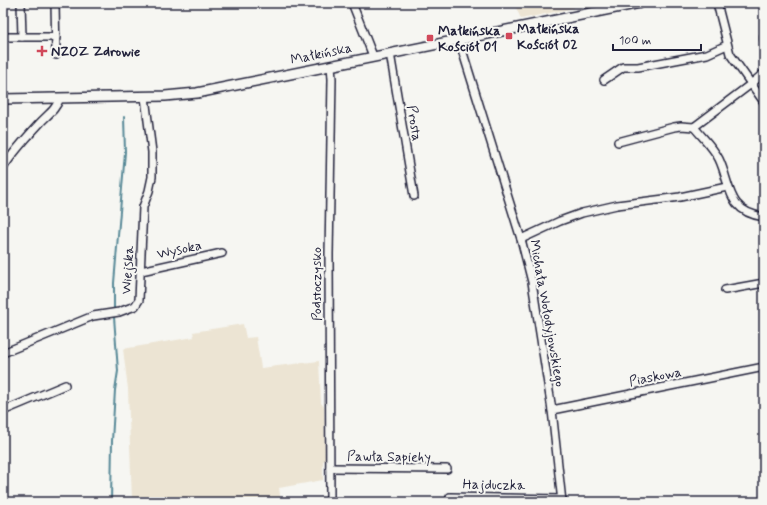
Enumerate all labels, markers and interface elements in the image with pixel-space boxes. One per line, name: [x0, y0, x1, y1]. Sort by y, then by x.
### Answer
place label: Małkińska Kościół 02: [517, 20, 579, 54]
place label: Małkińska Kościół 01: [438, 22, 500, 56]
scale bar: [613, 26, 701, 52]
marker: Małkińska Kościół 02: [504, 31, 514, 41]
marker: Małkińska Kościół 01: [425, 33, 435, 43]
text: 100 m: [619, 33, 651, 49]
street label: Małkińska: [289, 39, 354, 69]
place label: NZOZ Zdrowie: [51, 43, 140, 61]
marker: NZOZ Zdrowie: [36, 45, 48, 57]
street label: Prosta: [402, 104, 426, 142]
street label: Wysoka: [155, 236, 203, 263]
street label: Michała Wołodyjowskiego: [525, 238, 569, 388]
street label: Wiejska: [117, 245, 139, 295]
street label: Podstoczysko: [308, 247, 326, 321]
street label: Piaskowa: [627, 363, 683, 391]
street label: Pawła Sapiehy: [347, 447, 431, 467]
street label: Hajduczka: [463, 475, 526, 495]

